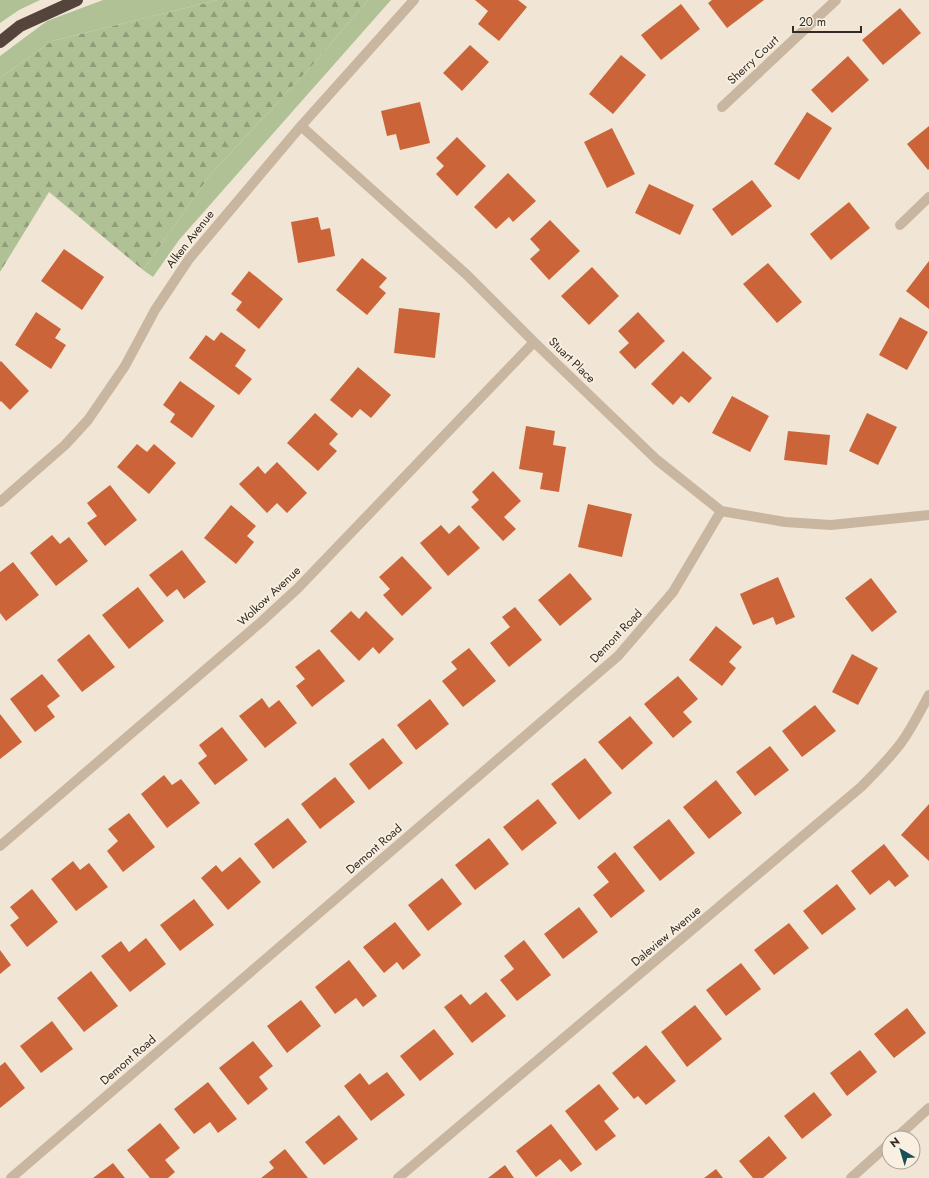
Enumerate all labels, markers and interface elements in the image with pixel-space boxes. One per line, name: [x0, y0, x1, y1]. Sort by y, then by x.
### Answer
scale bar: [793, 8, 861, 34]
text: 20 m: [799, 13, 826, 31]
street label: Sherry Court: [723, 31, 783, 89]
street label: Alken Avenue: [162, 206, 218, 272]
street label: Stuart Place: [544, 333, 600, 387]
street label: Wolkow Avenue: [233, 562, 305, 630]
street label: Demont Road: [586, 605, 646, 667]
street label: Demont Road: [342, 820, 406, 878]
street label: Daleview Avenue: [627, 901, 705, 971]
street label: Demont Road: [96, 1031, 160, 1089]
north arrow: [881, 1130, 921, 1170]
text: N: [886, 1133, 903, 1151]

